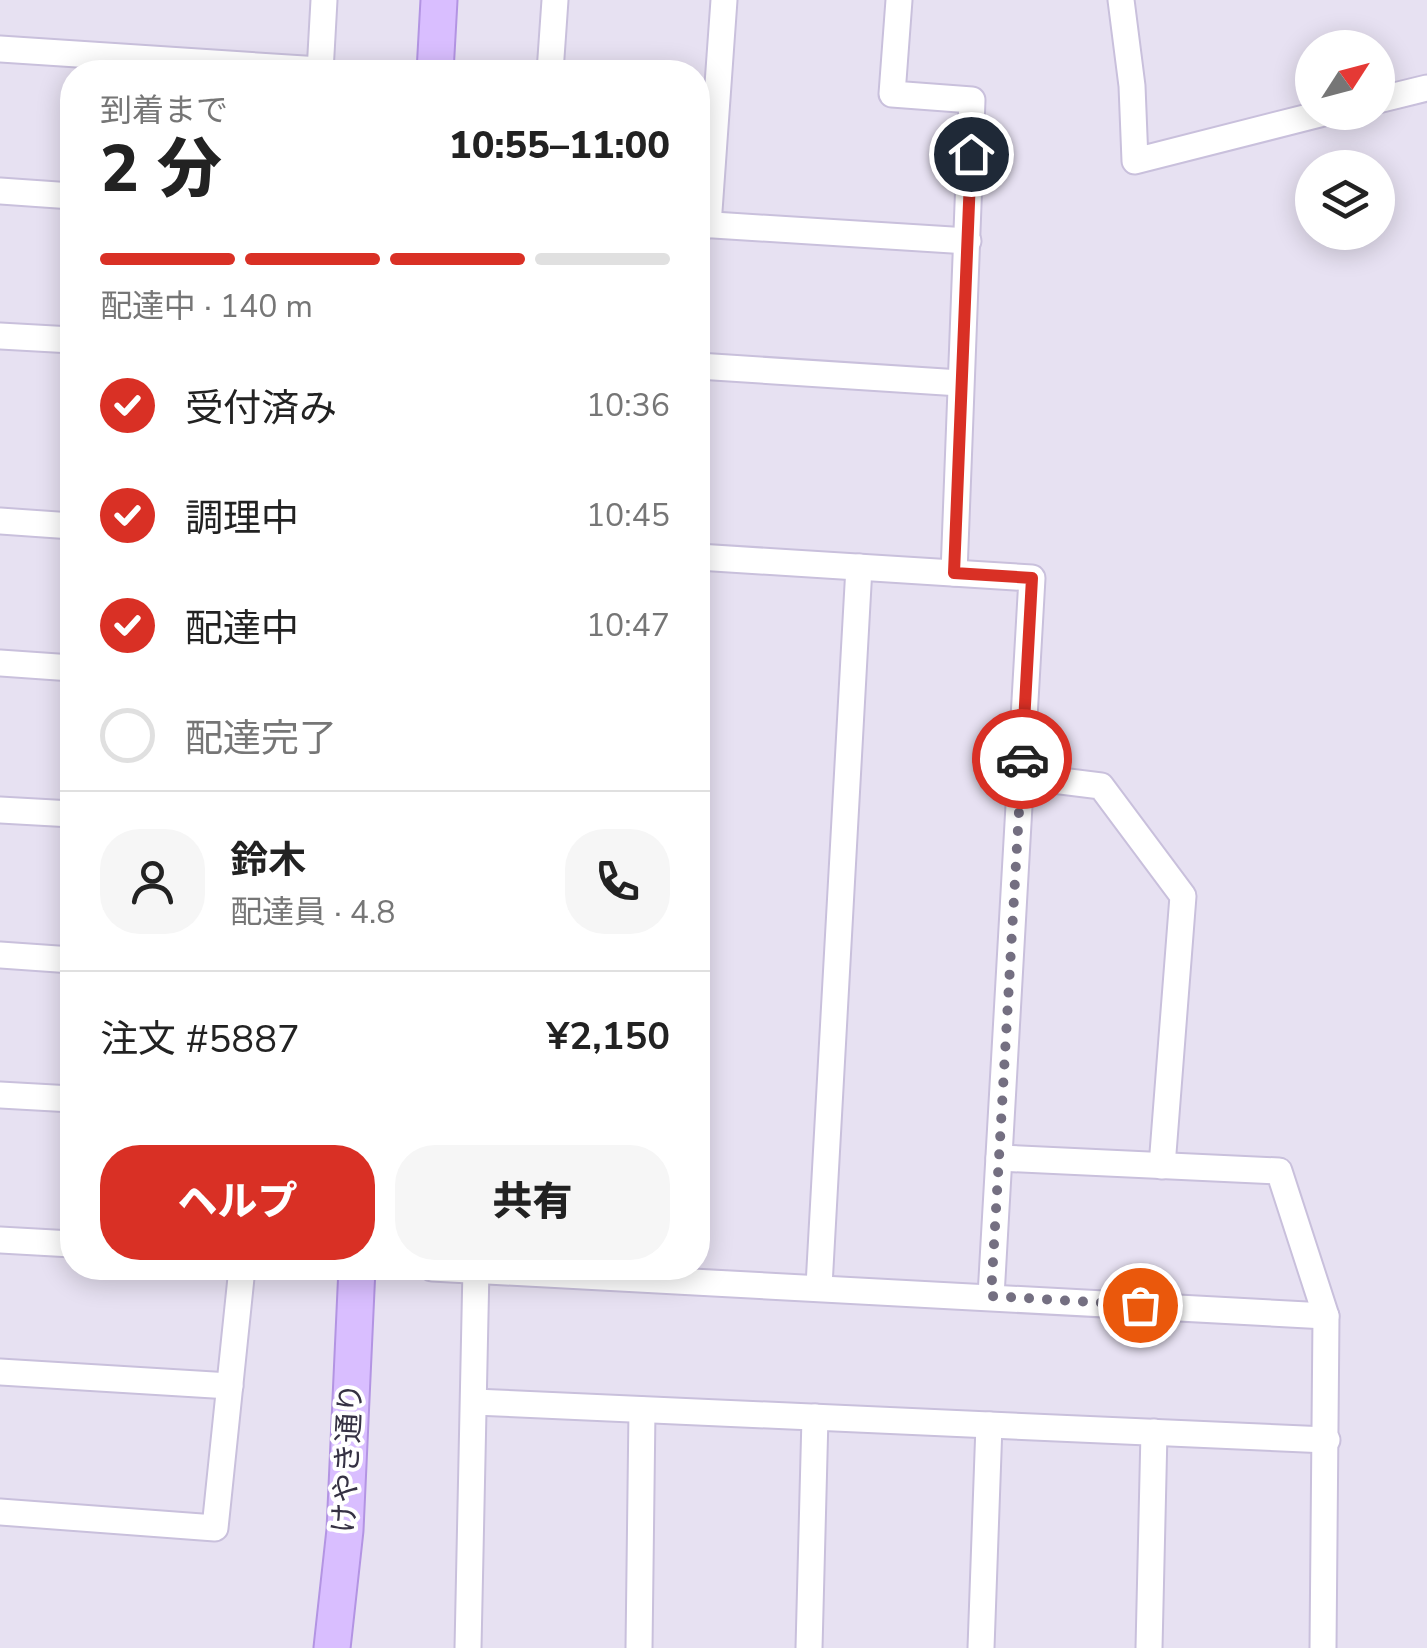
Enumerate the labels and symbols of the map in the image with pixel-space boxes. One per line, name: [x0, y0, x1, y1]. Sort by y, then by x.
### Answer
north arrow: [1295, 30, 1395, 130]
pin: [929, 112, 1014, 197]
courier: [972, 709, 1072, 809]
pin: [1098, 1263, 1183, 1348]
street label: けやき通り: [324, 1382, 372, 1534]

